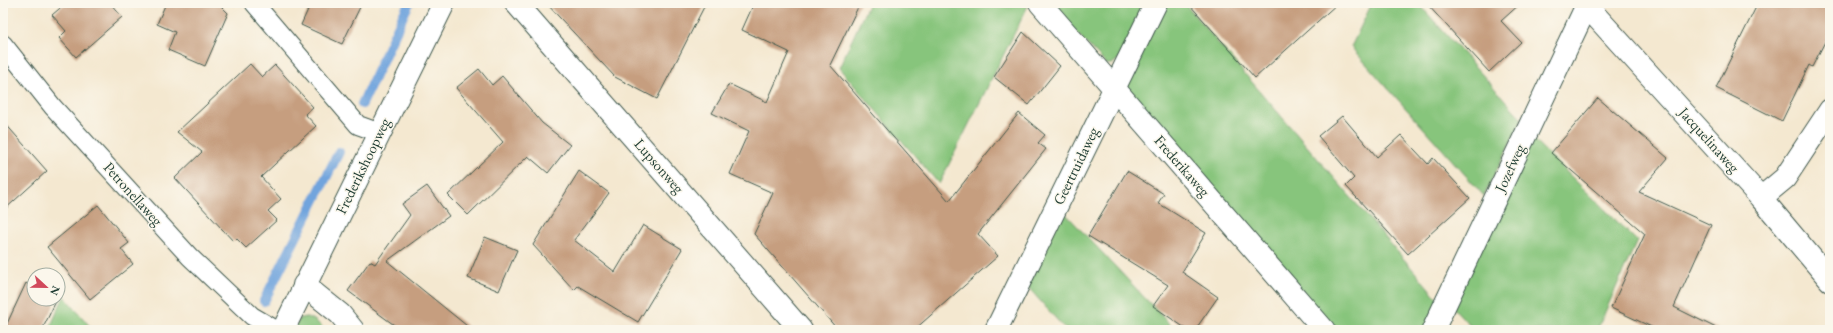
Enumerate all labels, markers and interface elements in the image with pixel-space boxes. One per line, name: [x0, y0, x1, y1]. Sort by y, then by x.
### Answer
street label: Jacquelinaweg: [1674, 101, 1744, 177]
street label: Frederikshoopweg: [331, 114, 394, 217]
street label: Geertruidaweg: [1049, 123, 1103, 208]
street label: Frederikaweg: [1150, 131, 1215, 201]
street label: Lupsonweg: [630, 134, 689, 197]
street label: Jozefweg: [1489, 140, 1529, 197]
street label: Petronellaweg: [100, 158, 167, 230]
north arrow: [26, 267, 66, 307]
text: N: [47, 284, 63, 298]

